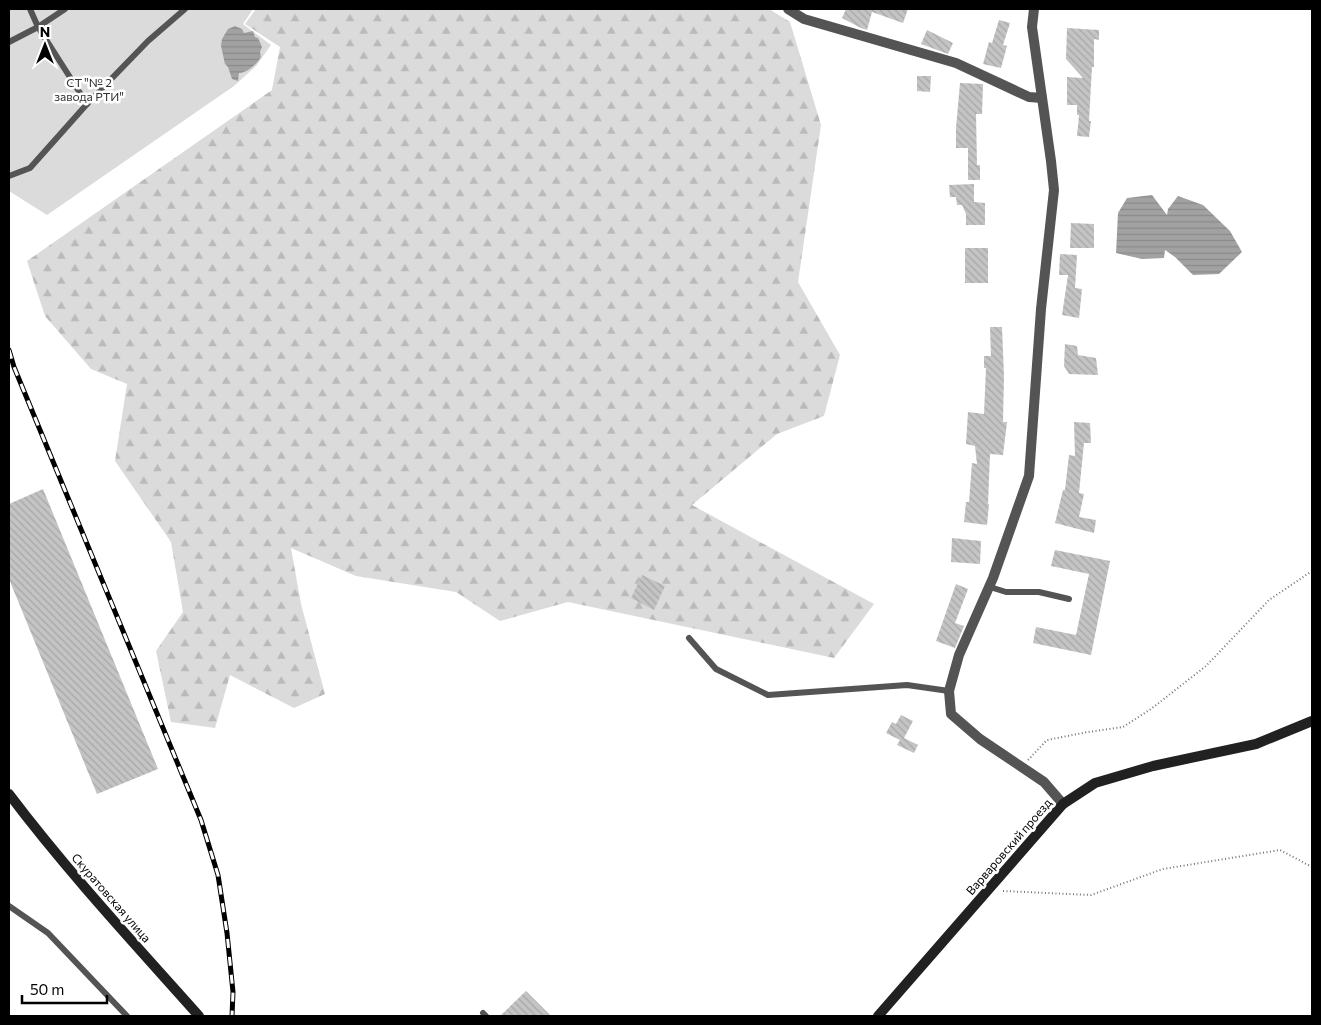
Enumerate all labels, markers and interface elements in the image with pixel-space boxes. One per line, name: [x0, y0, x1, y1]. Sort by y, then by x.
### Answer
north arrow: [20, 20, 70, 70]
text: N: [40, 23, 50, 40]
park label: СТ "№ 2 завода РТИ": [54, 75, 124, 103]
street label: Варваровский проезд: [963, 795, 1054, 897]
street label: Скуратовская улица: [69, 850, 154, 945]
scale bar: [22, 972, 108, 1004]
text: 50 m: [30, 980, 64, 998]

